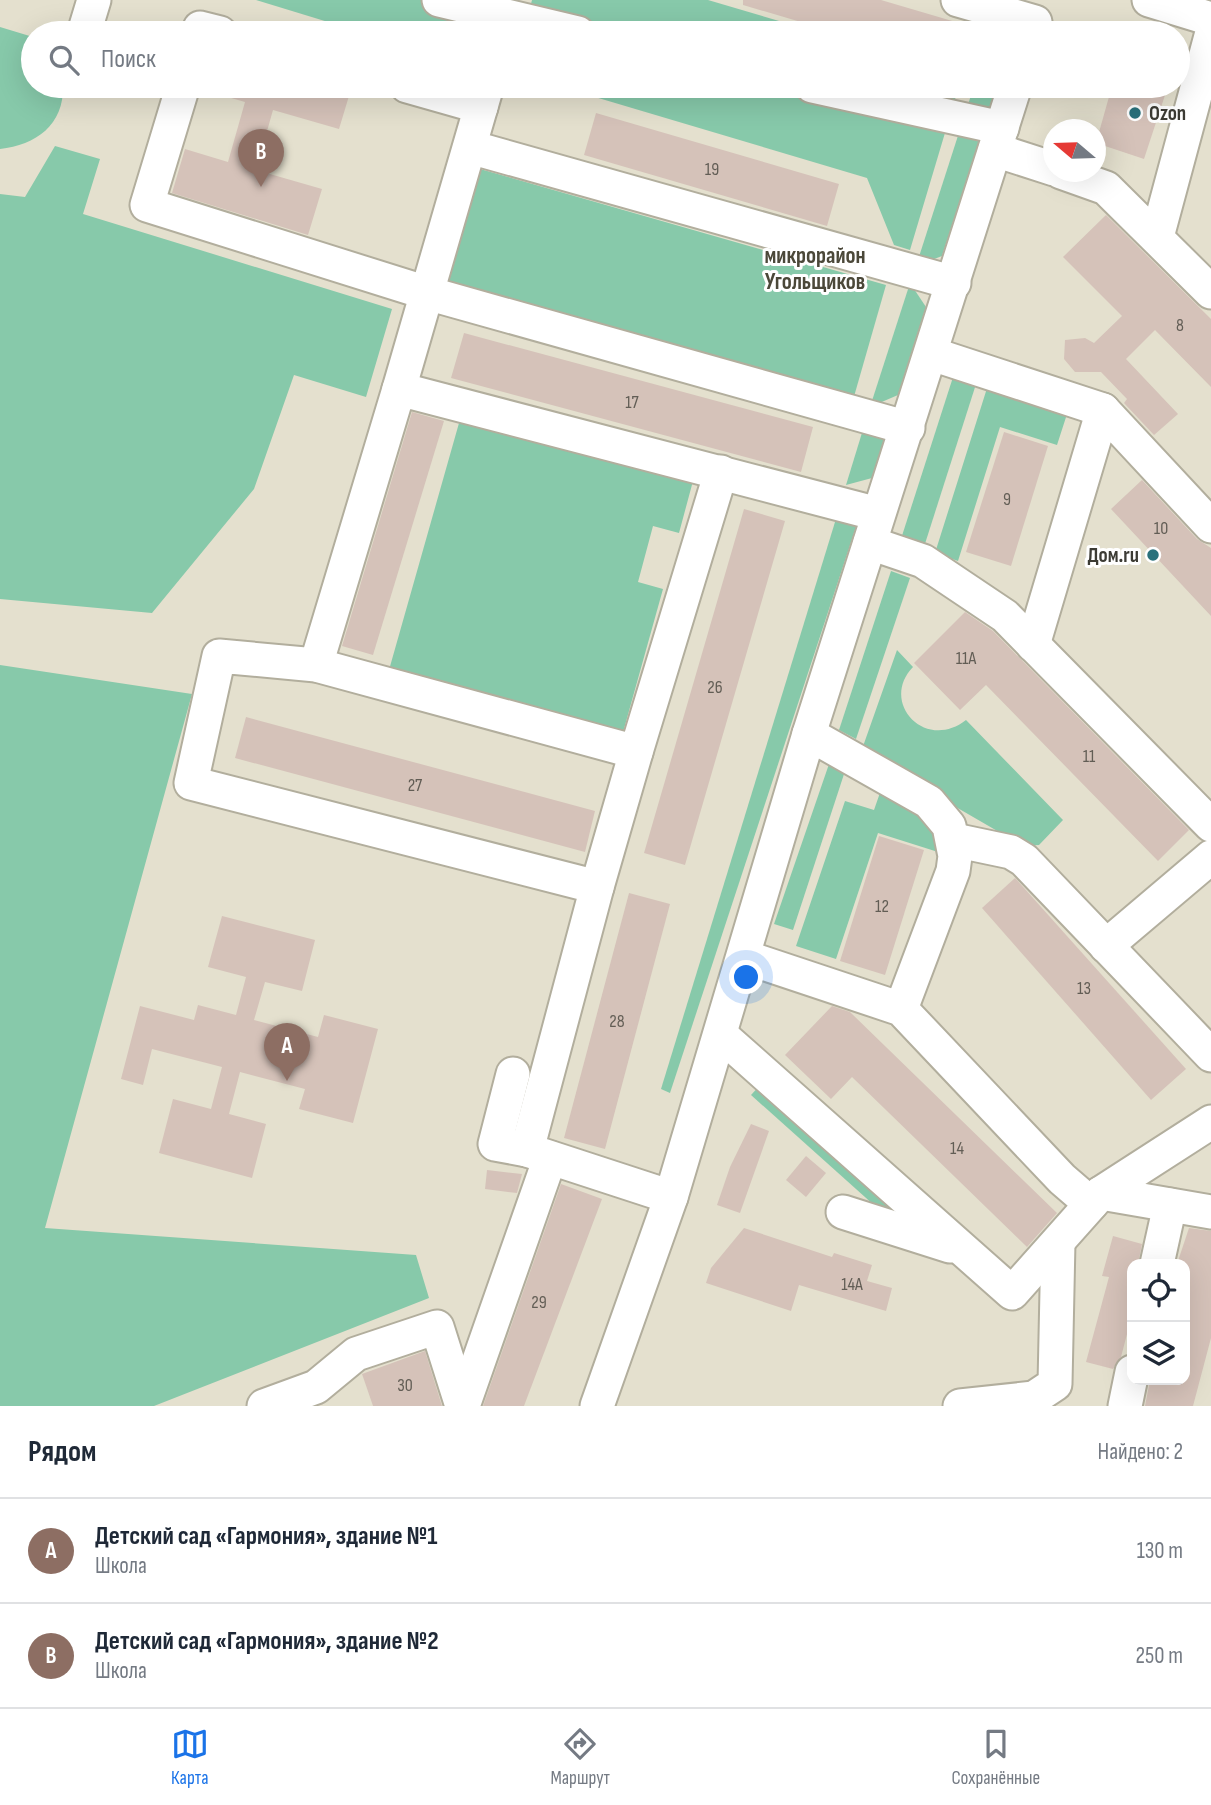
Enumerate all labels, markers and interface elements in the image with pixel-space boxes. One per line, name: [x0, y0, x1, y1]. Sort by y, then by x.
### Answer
search box: [21, 21, 1190, 98]
icon: search: [45, 41, 83, 79]
text: Поиск: [101, 44, 156, 75]
place label: Ozon: [1149, 101, 1186, 126]
marker: Ozon: [1127, 105, 1143, 121]
north arrow: [1043, 119, 1106, 182]
pin: B: [238, 129, 284, 187]
house number: 19: [705, 159, 719, 180]
district label: микрорайон Угольщиков: [764, 242, 866, 296]
house number: 8: [1176, 315, 1184, 336]
house number: 17: [625, 392, 640, 413]
house number: 9: [1003, 489, 1011, 510]
house number: 10: [1154, 518, 1168, 539]
place label: Дом.ru: [1087, 543, 1139, 568]
marker: Дом.ru: [1145, 547, 1161, 563]
house number: 11А: [956, 648, 977, 669]
house number: 26: [707, 677, 723, 698]
house number: 11: [1083, 746, 1096, 767]
house number: 27: [408, 775, 423, 796]
house number: 12: [875, 896, 889, 917]
your location: [729, 960, 763, 994]
house number: 13: [1077, 978, 1091, 999]
house number: 28: [609, 1011, 625, 1032]
pin: A: [264, 1023, 310, 1081]
house number: 14: [950, 1138, 964, 1159]
map controls: [1127, 1259, 1190, 1385]
button: locate: [1127, 1259, 1190, 1322]
house number: 14А: [841, 1274, 863, 1295]
house number: 29: [531, 1292, 547, 1313]
button: layers: [1127, 1322, 1190, 1385]
house number: 30: [397, 1375, 413, 1396]
text: Рядом: [28, 1434, 96, 1470]
text: Найдено: 2: [1097, 1438, 1183, 1466]
text: Детский сад «Гармония», здание №1: [95, 1521, 437, 1552]
text: A: [46, 1537, 56, 1565]
text: 130 m: [1137, 1537, 1183, 1565]
text: Школа: [95, 1552, 147, 1580]
text: Детский сад «Гармония», здание №2: [95, 1626, 439, 1657]
text: B: [46, 1642, 56, 1670]
text: 250 m: [1136, 1642, 1183, 1670]
text: Школа: [95, 1657, 147, 1685]
tab: Карта: [171, 1725, 209, 1790]
tab: Маршрут: [550, 1725, 610, 1790]
tab: Сохранённые: [952, 1725, 1040, 1790]

